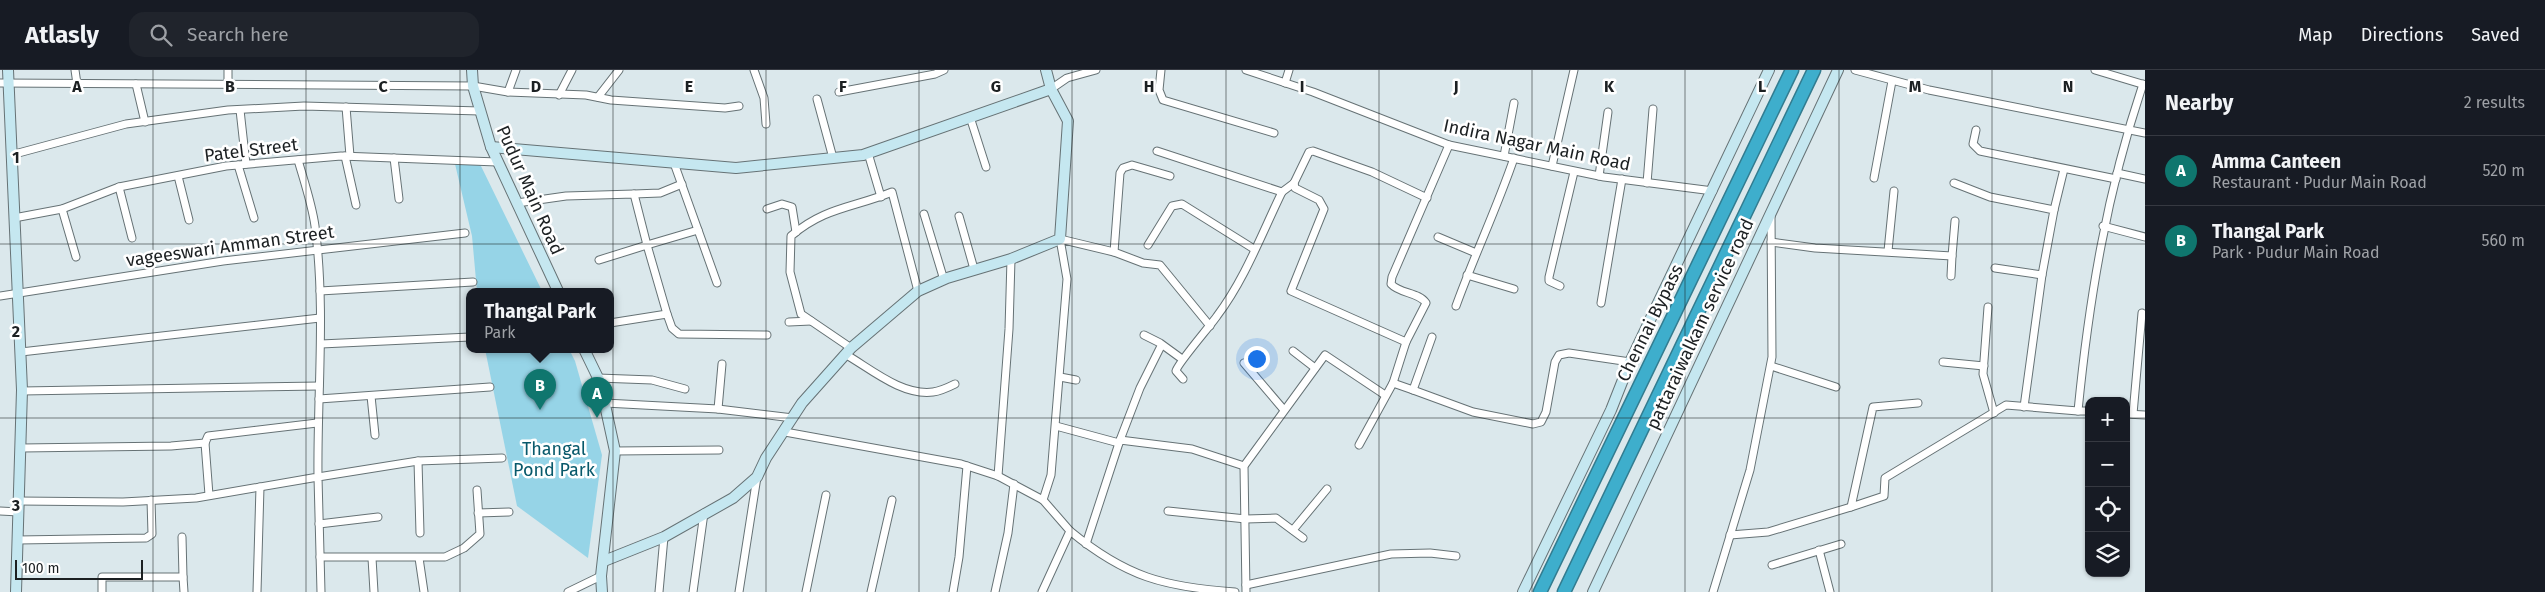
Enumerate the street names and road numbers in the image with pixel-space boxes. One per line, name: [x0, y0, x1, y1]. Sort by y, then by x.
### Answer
street label: Indira Nagar Main Road: [1441, 114, 1633, 176]
street label: Pudur Main Road: [492, 122, 568, 258]
street label: Patel Street: [203, 133, 300, 167]
street label: pattaraiwalkam service road: [1641, 215, 1759, 433]
street label: vageeswari Amman Street: [125, 220, 336, 271]
street label: Chennai Bypass: [1612, 261, 1688, 385]

